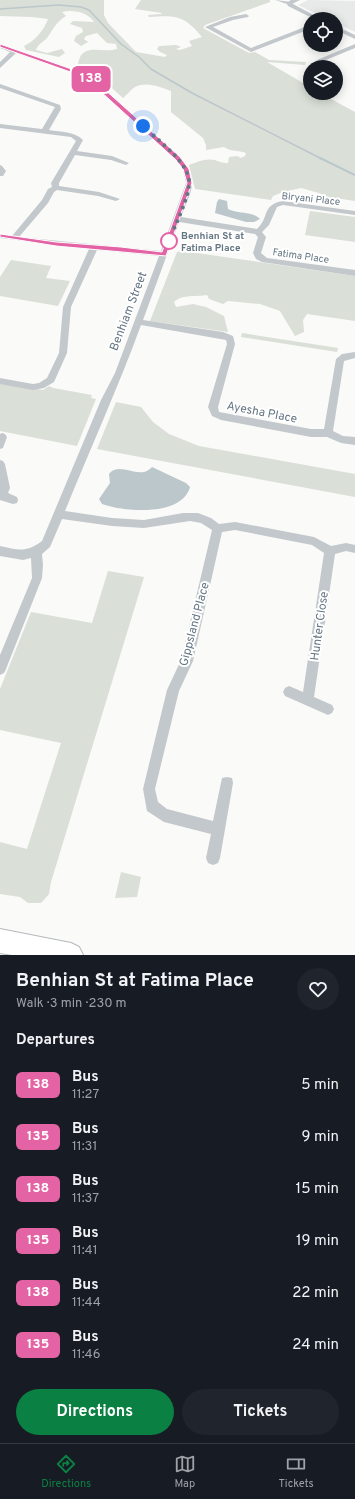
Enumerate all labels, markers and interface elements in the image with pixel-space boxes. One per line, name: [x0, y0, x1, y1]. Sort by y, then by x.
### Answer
map controls: [303, 12, 343, 100]
button: locate: [303, 12, 343, 52]
button: layers: [303, 60, 343, 100]
line badge: 138: [68, 66, 114, 92]
text: 138: [80, 70, 102, 87]
your location: [133, 116, 153, 136]
street label: Biryani Place: [281, 190, 341, 209]
place label: Benhian St at Fatima Place: [181, 230, 244, 255]
marker: Benhian St at Fatima Place: [160, 232, 178, 250]
street label: Fatima Place: [272, 246, 330, 267]
street label: Benhiam Street: [106, 269, 151, 353]
street label: Ayesha Place: [225, 398, 298, 428]
street label: Gippsland Place: [176, 581, 214, 668]
street label: Hunter Close: [307, 590, 333, 662]
button: heart: [297, 968, 339, 1010]
text: Benhian St at Fatima Place: [16, 969, 254, 993]
text: Walk · 3 min · 230 m: [16, 996, 127, 1012]
text: Departures: [16, 1031, 95, 1050]
text: Bus: [72, 1068, 99, 1087]
text: 138: [27, 1076, 49, 1093]
text: 5 min: [301, 1076, 339, 1095]
text: 11:27: [72, 1087, 99, 1103]
text: Bus: [72, 1120, 99, 1139]
text: 135: [27, 1128, 49, 1145]
text: 9 min: [302, 1128, 339, 1147]
text: 11:31: [72, 1139, 97, 1155]
text: Bus: [72, 1172, 99, 1191]
text: 138: [27, 1180, 49, 1197]
text: 15 min: [296, 1180, 339, 1199]
text: 11:37: [72, 1191, 99, 1207]
text: Bus: [72, 1224, 99, 1243]
text: 135: [27, 1232, 49, 1249]
text: 19 min: [296, 1232, 339, 1251]
text: 11:41: [72, 1243, 98, 1259]
text: Bus: [72, 1276, 99, 1295]
text: 138: [27, 1284, 49, 1301]
text: 22 min: [292, 1284, 339, 1303]
text: 11:44: [72, 1295, 101, 1311]
text: Bus: [72, 1328, 99, 1347]
text: 135: [27, 1336, 49, 1353]
text: 24 min: [292, 1336, 339, 1355]
text: 11:46: [72, 1347, 100, 1363]
button: Directions: [16, 1389, 174, 1435]
button: Tickets: [182, 1389, 339, 1435]
tab: Directions: [41, 1453, 91, 1491]
tab: Map: [174, 1453, 196, 1491]
tab: Tickets: [278, 1453, 314, 1491]

